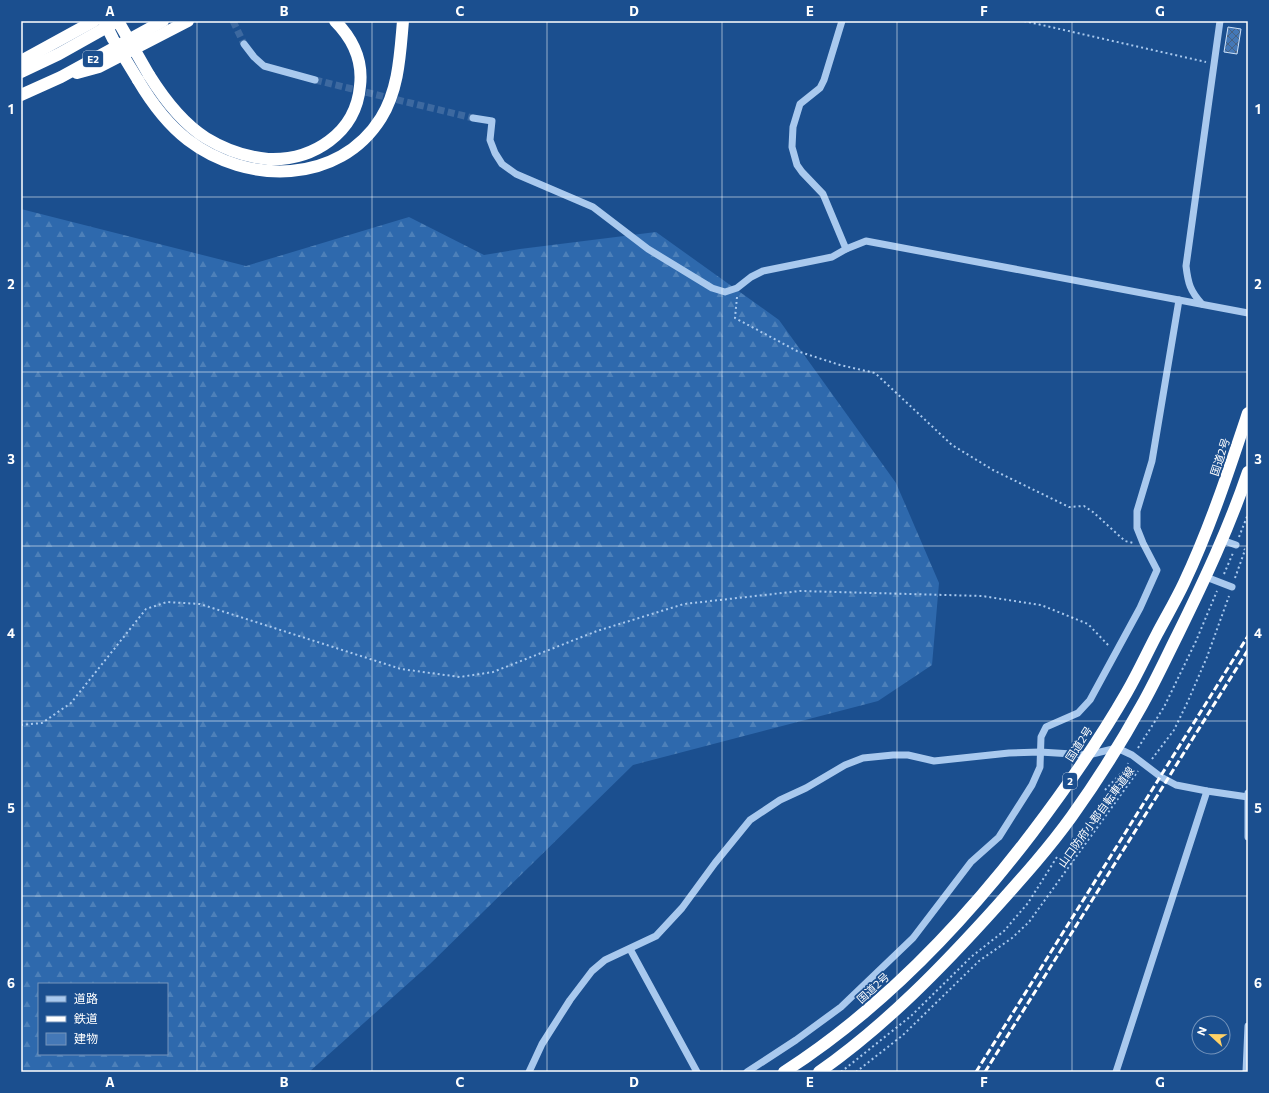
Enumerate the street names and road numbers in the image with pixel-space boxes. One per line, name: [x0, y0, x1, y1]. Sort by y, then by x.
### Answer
road number: E2: [83, 51, 103, 67]
street label: 国道2号: [1207, 436, 1232, 477]
street label: 国道2号: [1062, 724, 1095, 764]
street label: 山口防府小郡自転車道線: [1055, 764, 1136, 869]
road number: 2: [1063, 773, 1077, 789]
street label: 国道2号: [854, 970, 892, 1006]

